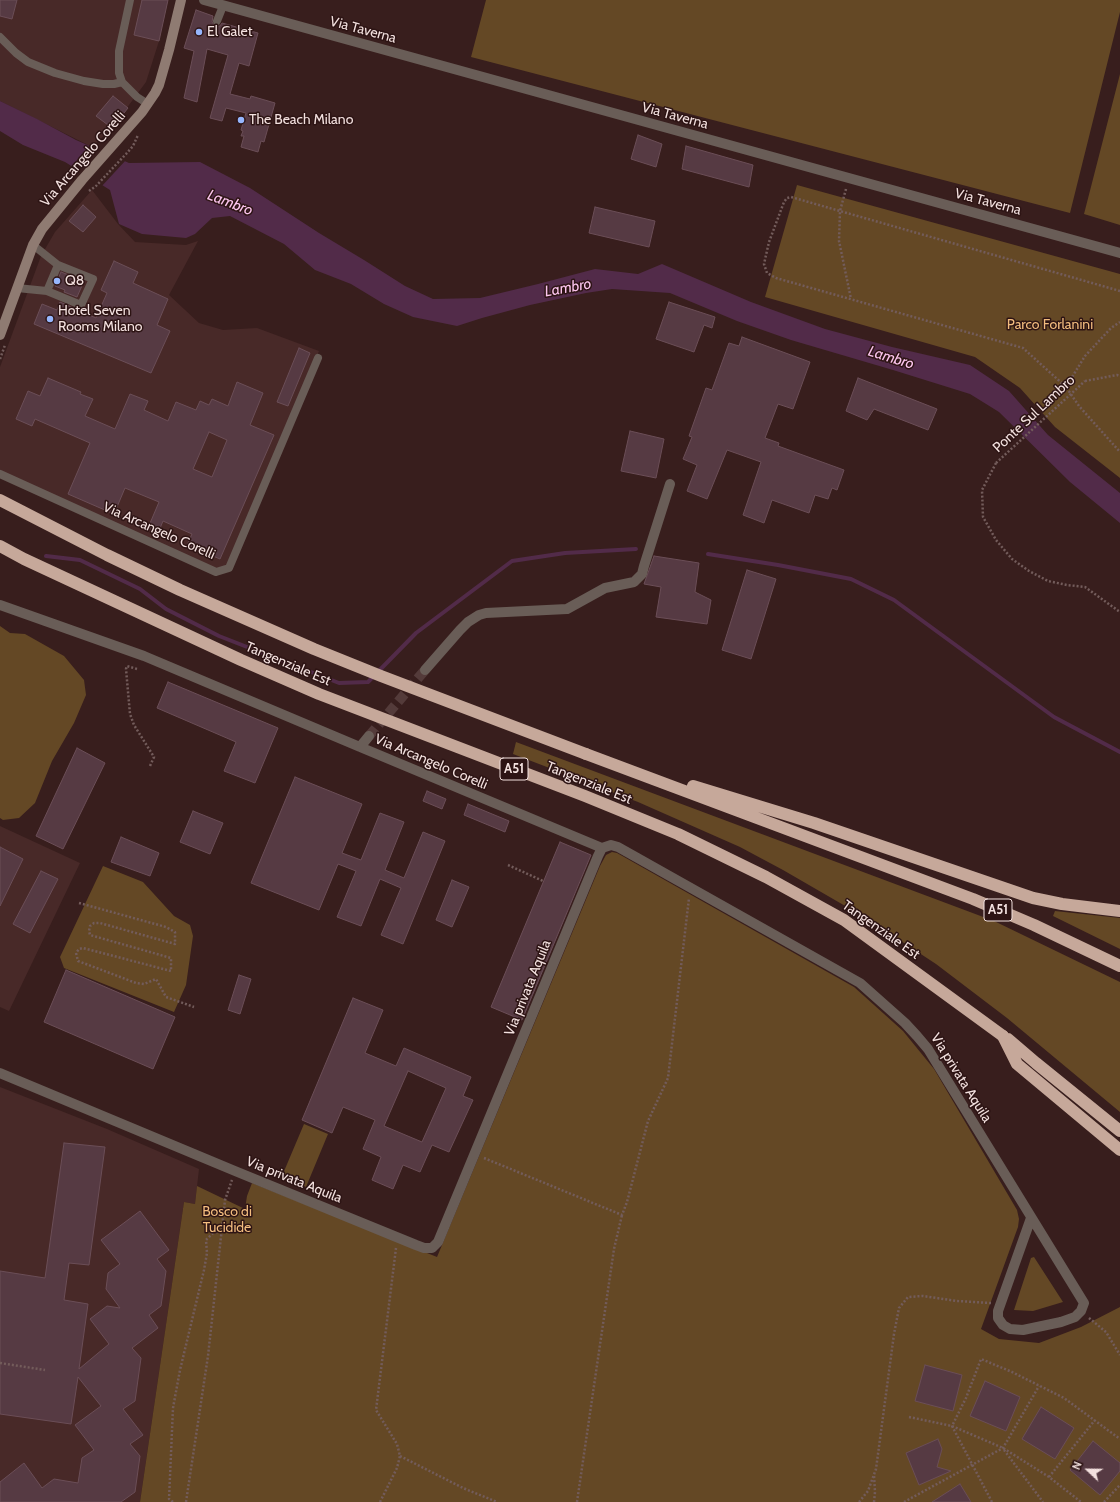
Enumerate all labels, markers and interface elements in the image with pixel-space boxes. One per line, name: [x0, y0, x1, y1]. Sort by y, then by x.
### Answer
street label: Via Taverna: [328, 13, 398, 47]
place label: El Galet: [207, 24, 252, 40]
marker: El Galet: [194, 27, 204, 37]
street label: Via Taverna: [640, 99, 710, 133]
street label: Via Arcangelo Corelli: [37, 108, 129, 210]
place label: The Beach Milano: [249, 112, 353, 128]
marker: The Beach Milano: [236, 115, 246, 125]
street label: Via Taverna: [953, 185, 1023, 219]
water label: Lambro: [205, 186, 255, 220]
place label: Q8: [65, 273, 84, 289]
water label: Lambro: [543, 275, 593, 301]
marker: Q8: [52, 276, 62, 286]
place label: Hotel Seven Rooms Milano: [58, 303, 143, 336]
marker: Hotel Seven Rooms Milano: [45, 314, 55, 324]
park label: Parco Forlanini: [1007, 317, 1093, 333]
water label: Lambro: [866, 343, 916, 373]
street label: Ponte Sul Lambro: [990, 372, 1078, 456]
street label: Via Arcangelo Corelli: [100, 499, 218, 563]
street label: Tangenziale Est: [243, 638, 333, 690]
street label: Via Arcangelo Corelli: [372, 731, 490, 793]
road number: A51: [500, 758, 528, 780]
street label: Tangenziale Est: [544, 758, 634, 808]
street label: Tangenziale Est: [839, 897, 923, 963]
road number: A51: [984, 899, 1012, 921]
street label: Via privata Aquila: [501, 938, 555, 1038]
street label: Via privata Aquila: [927, 1030, 995, 1126]
street label: Via privata Aquila: [244, 1153, 344, 1207]
park label: Bosco di Tucidide: [202, 1204, 252, 1236]
north arrow: [1068, 1450, 1108, 1490]
text: N: [1069, 1459, 1085, 1472]

